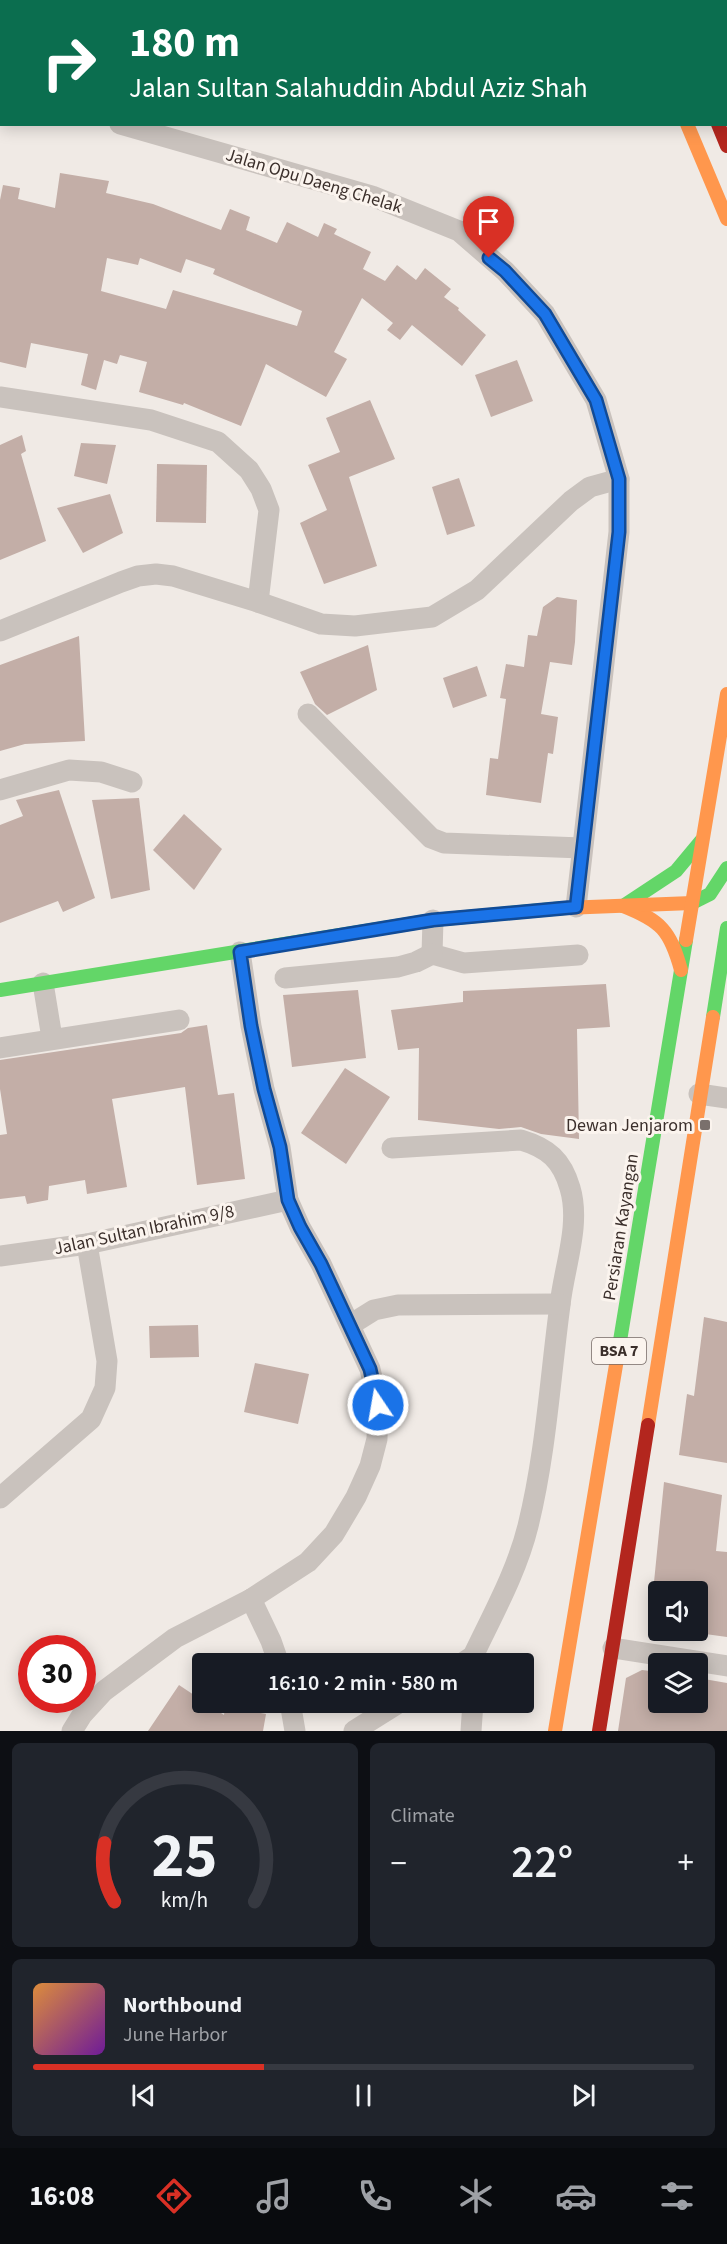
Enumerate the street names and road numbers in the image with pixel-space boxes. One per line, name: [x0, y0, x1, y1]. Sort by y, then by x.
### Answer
street label: Jalan Opu Daeng Chelak: [223, 142, 405, 220]
street label: Persiaran Kayangan: [597, 1152, 645, 1302]
street label: Jalan Sultan Ibrahim 9/8: [52, 1199, 236, 1261]
road number: BSA 7: [592, 1338, 646, 1364]

